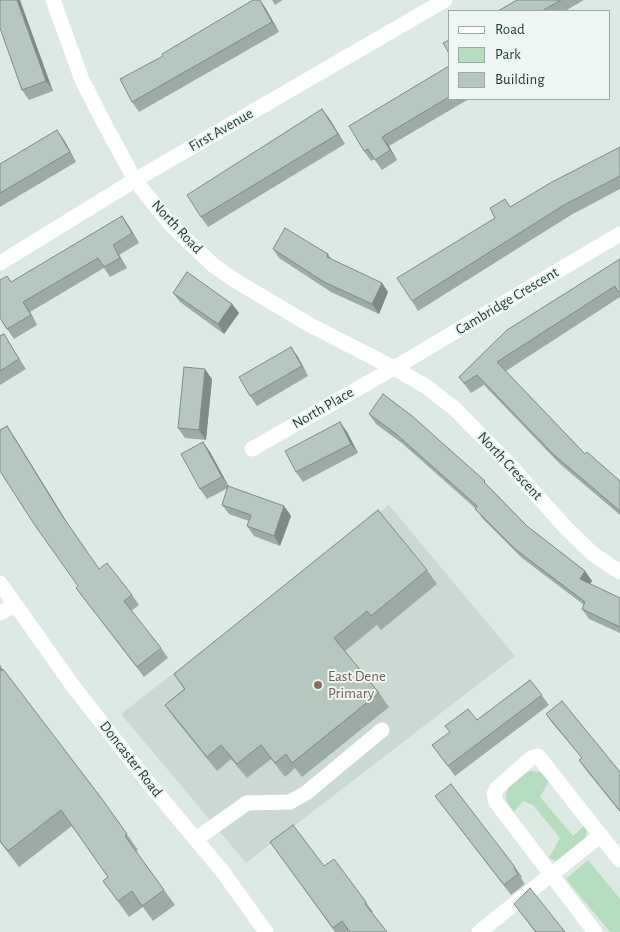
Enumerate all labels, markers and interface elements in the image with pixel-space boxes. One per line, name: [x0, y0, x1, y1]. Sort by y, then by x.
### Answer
legend: [448, 10, 610, 100]
text: Road: [495, 22, 525, 37]
text: Park: [495, 47, 521, 62]
text: Building: [495, 72, 545, 87]
street label: First Avenue: [186, 104, 256, 156]
street label: North Road: [148, 196, 206, 258]
street label: Cambridge Crescent: [452, 263, 562, 339]
street label: North Place: [289, 383, 357, 433]
street label: North Crescent: [474, 428, 546, 504]
place label: East Dene Primary: [328, 667, 386, 702]
marker: East Dene Primary: [312, 679, 324, 691]
street label: Doncaster Road: [96, 717, 166, 801]

